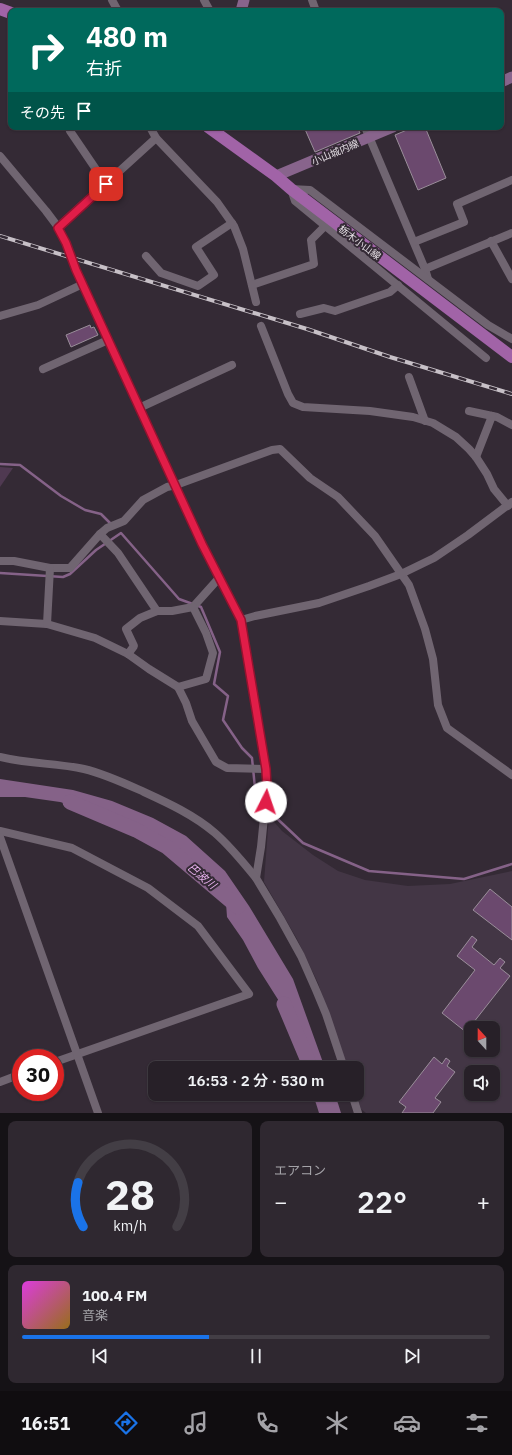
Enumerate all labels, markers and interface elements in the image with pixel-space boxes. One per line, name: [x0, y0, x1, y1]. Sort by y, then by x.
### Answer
text: 480 m: [86, 18, 168, 55]
icon: right: [20, 24, 72, 76]
text: 右折: [86, 57, 122, 80]
icon: arrive: [73, 100, 95, 122]
text: その先: [20, 103, 65, 122]
street label: 小山城内線: [310, 137, 361, 168]
pin: [89, 167, 123, 201]
icon: arrive: [95, 173, 117, 195]
street label: 栃木小山線: [336, 222, 384, 263]
position arrow: [245, 781, 287, 823]
water label: 巴波川: [185, 860, 220, 893]
north arrow: [464, 1021, 500, 1057]
map controls: [464, 1021, 500, 1101]
speed limit sign: 30: [12, 1049, 64, 1101]
button: sound: [464, 1065, 500, 1101]
text: 16:53 · 2 分 · 530 m: [188, 1071, 324, 1090]
text: エアコン: [274, 1162, 326, 1179]
text: 28: [105, 1167, 155, 1221]
text: 22°: [357, 1182, 407, 1221]
text: −: [274, 1187, 287, 1216]
text: +: [477, 1187, 490, 1216]
text: km/h: [113, 1216, 147, 1235]
text: 100.4 FM: [82, 1286, 147, 1305]
text: 音楽: [82, 1307, 108, 1324]
icon: previous: [89, 1345, 111, 1367]
icon: pause: [245, 1345, 267, 1367]
icon: next: [401, 1345, 423, 1367]
icon: directions: [112, 1409, 140, 1437]
icon: music: [182, 1409, 210, 1437]
icon: phone: [253, 1409, 281, 1437]
icon: climate: [323, 1409, 351, 1437]
icon: car: [393, 1409, 421, 1437]
icon: filters: [463, 1409, 491, 1437]
text: 16:51: [21, 1412, 70, 1435]

